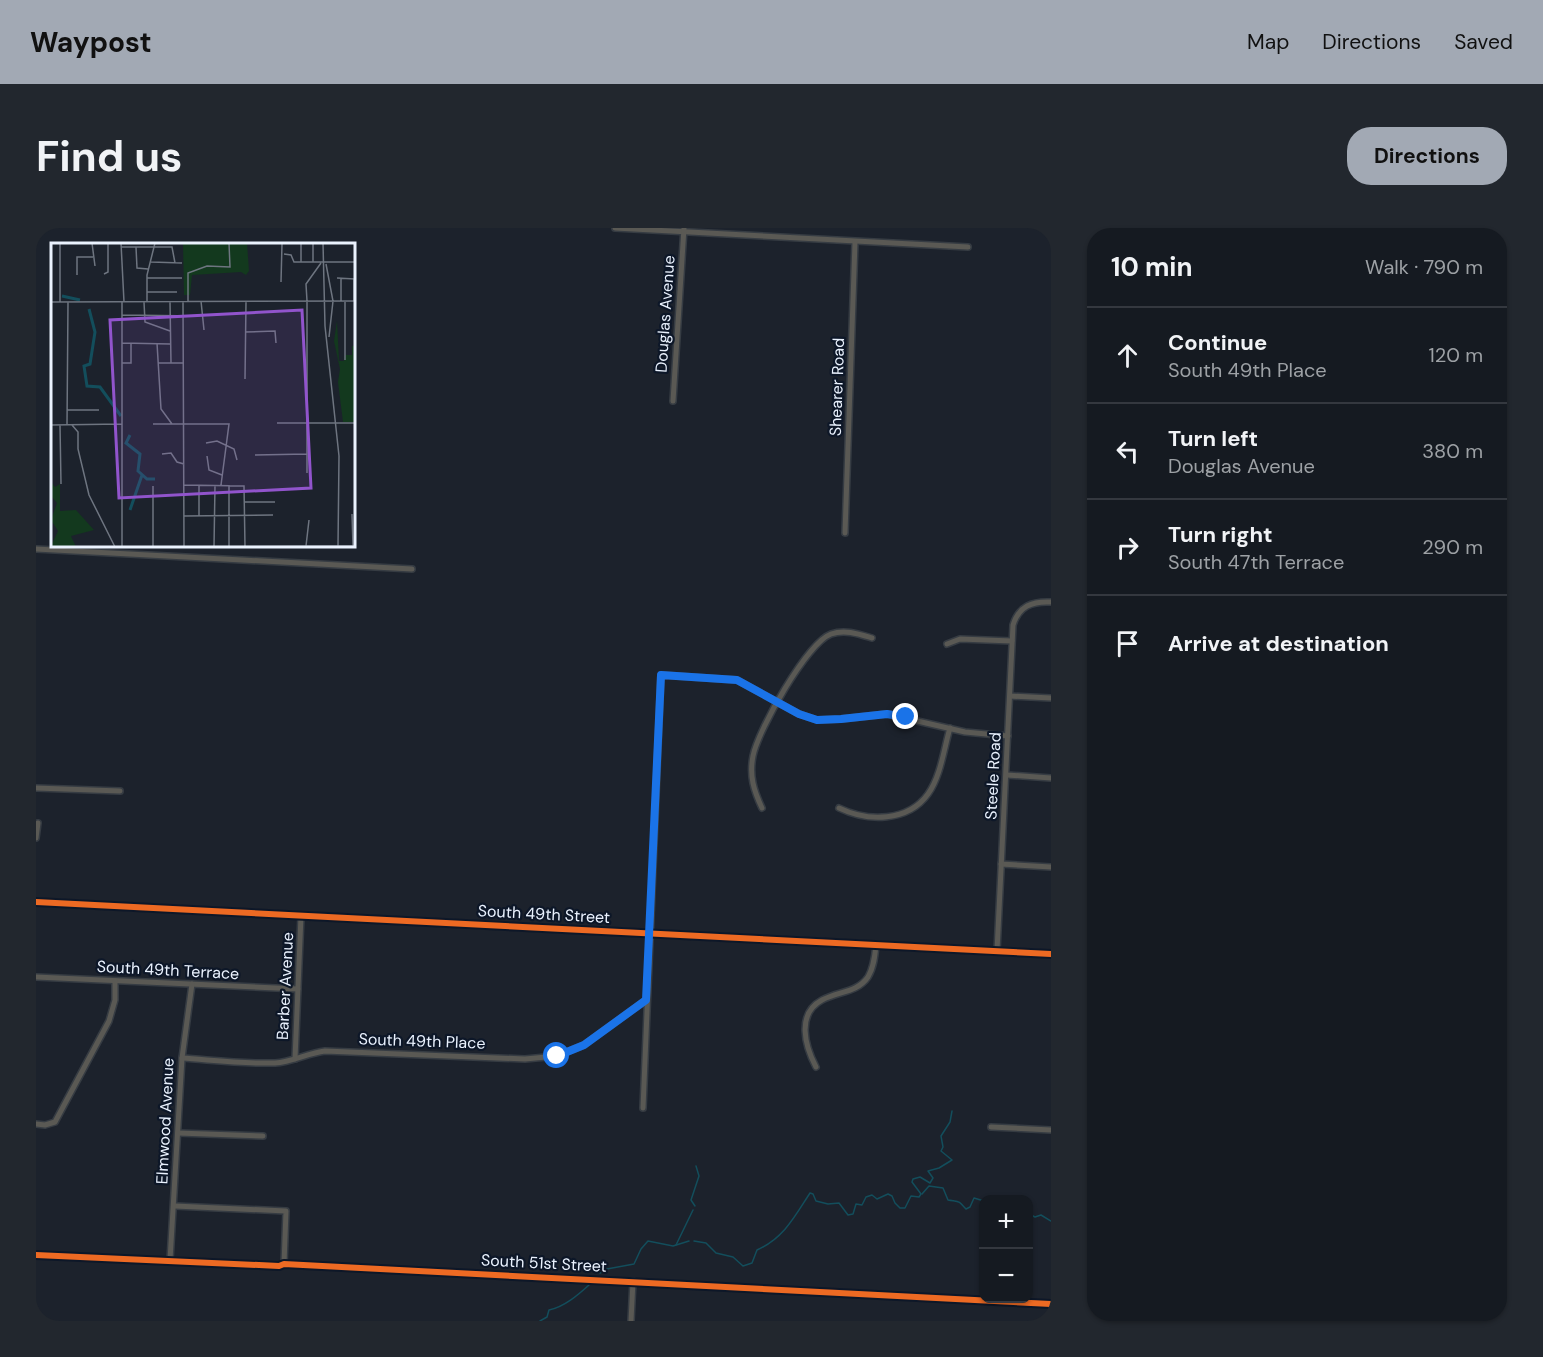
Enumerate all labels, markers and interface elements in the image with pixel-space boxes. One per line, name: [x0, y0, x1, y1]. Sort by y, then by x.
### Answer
text: Waypost: [30, 24, 152, 61]
text: Map: [1247, 28, 1289, 56]
text: Directions: [1322, 28, 1421, 56]
text: Saved: [1454, 28, 1513, 56]
button: Directions: [1347, 127, 1507, 185]
text: Find us: [36, 129, 182, 184]
inset map: [51, 243, 356, 548]
text: 10 min: [1111, 250, 1193, 284]
text: Walk · 790 m: [1365, 254, 1483, 280]
street label: Douglas Avenue: [650, 255, 680, 373]
text: Continue: [1168, 328, 1267, 357]
street label: Shearer Road: [825, 337, 849, 437]
icon: ahead: [1111, 339, 1144, 372]
text: 120 m: [1429, 342, 1483, 368]
text: South 49th Place: [1168, 357, 1327, 383]
text: Turn left: [1168, 424, 1258, 453]
icon: left: [1111, 435, 1144, 468]
text: 380 m: [1422, 438, 1483, 464]
text: Douglas Avenue: [1168, 453, 1315, 479]
text: Turn right: [1168, 520, 1273, 549]
icon: right: [1111, 531, 1144, 564]
text: 290 m: [1422, 534, 1483, 560]
text: South 47th Terrace: [1168, 549, 1344, 575]
icon: arrive: [1111, 627, 1144, 660]
text: Arrive at destination: [1168, 629, 1389, 658]
route end: [892, 703, 918, 729]
street label: Steele Road: [980, 732, 1006, 820]
street label: South 49th Street: [477, 900, 611, 928]
street label: Barber Avenue: [272, 932, 298, 1040]
street label: South 49th Terrace: [96, 956, 240, 984]
street label: South 49th Place: [358, 1028, 486, 1054]
route start: [543, 1042, 569, 1068]
street label: Elmwood Avenue: [151, 1057, 179, 1185]
map controls: [979, 1195, 1033, 1303]
button: +: [979, 1195, 1033, 1249]
street label: South 51st Street: [481, 1249, 607, 1277]
button: −: [979, 1249, 1033, 1303]

